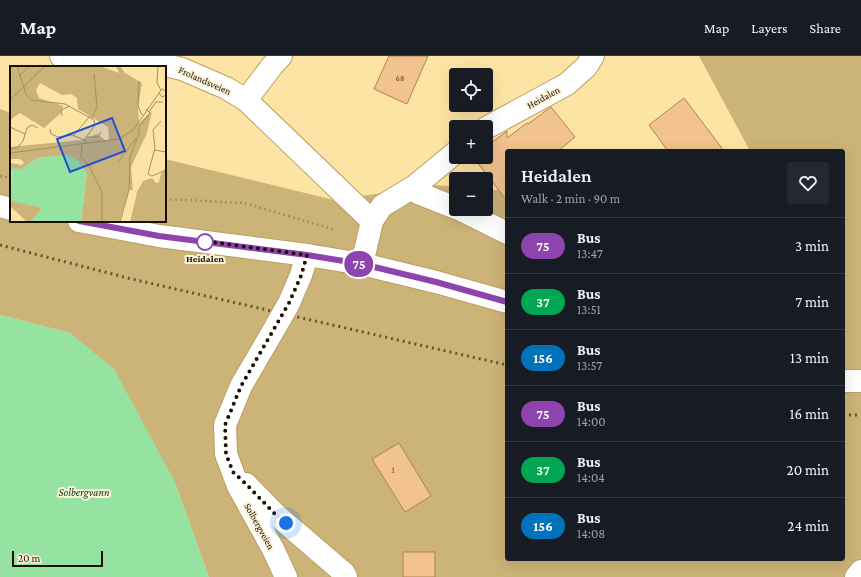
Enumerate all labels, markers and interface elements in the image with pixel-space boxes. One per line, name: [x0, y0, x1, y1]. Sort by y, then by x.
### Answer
text: Map: [20, 17, 56, 38]
text: Map: [704, 20, 729, 36]
text: Layers: [751, 20, 788, 36]
text: Share: [810, 20, 841, 36]
street label: Frolandsveien: [177, 64, 233, 97]
inset map: [10, 66, 166, 222]
map controls: [449, 68, 493, 216]
button: locate: [449, 68, 493, 112]
house number: 68: [396, 74, 404, 83]
street label: Heidalen: [525, 84, 562, 111]
button: +: [449, 120, 493, 164]
button: heart: [787, 162, 829, 204]
text: Heidalen: [521, 165, 592, 186]
button: −: [449, 172, 493, 216]
text: Walk · 2 min · 90 m: [521, 191, 620, 206]
text: Bus: [577, 230, 600, 246]
marker: Heidalen: [196, 233, 214, 251]
text: 75: [536, 238, 550, 254]
text: 3 min: [795, 238, 829, 254]
text: 13:47: [577, 246, 603, 261]
line badge: 75: [341, 251, 377, 277]
place label: Heidalen: [186, 253, 224, 264]
text: 75: [352, 256, 366, 272]
text: Bus: [577, 286, 600, 302]
text: 37: [536, 294, 550, 310]
text: 7 min: [795, 294, 829, 310]
text: 13:51: [577, 302, 601, 317]
text: Bus: [577, 342, 600, 358]
text: 156: [533, 350, 553, 366]
text: 13 min: [790, 350, 829, 366]
text: 13:57: [577, 358, 602, 373]
text: Bus: [577, 398, 600, 414]
text: 75: [536, 406, 550, 422]
text: 16 min: [790, 406, 829, 422]
text: 14:00: [577, 414, 606, 429]
text: Bus: [577, 454, 600, 470]
text: 37: [536, 462, 550, 478]
text: 20 min: [787, 462, 829, 478]
house number: 1: [392, 466, 395, 475]
text: 14:04: [577, 470, 605, 485]
water label: Solbergvann: [58, 486, 110, 499]
street label: Solbergveien: [242, 501, 277, 552]
text: Bus: [577, 510, 600, 526]
your location: [276, 513, 296, 533]
text: 156: [533, 518, 553, 534]
text: 24 min: [787, 518, 829, 534]
text: 14:08: [577, 526, 605, 541]
scale bar: [12, 549, 103, 568]
text: 20 m: [18, 552, 40, 564]

